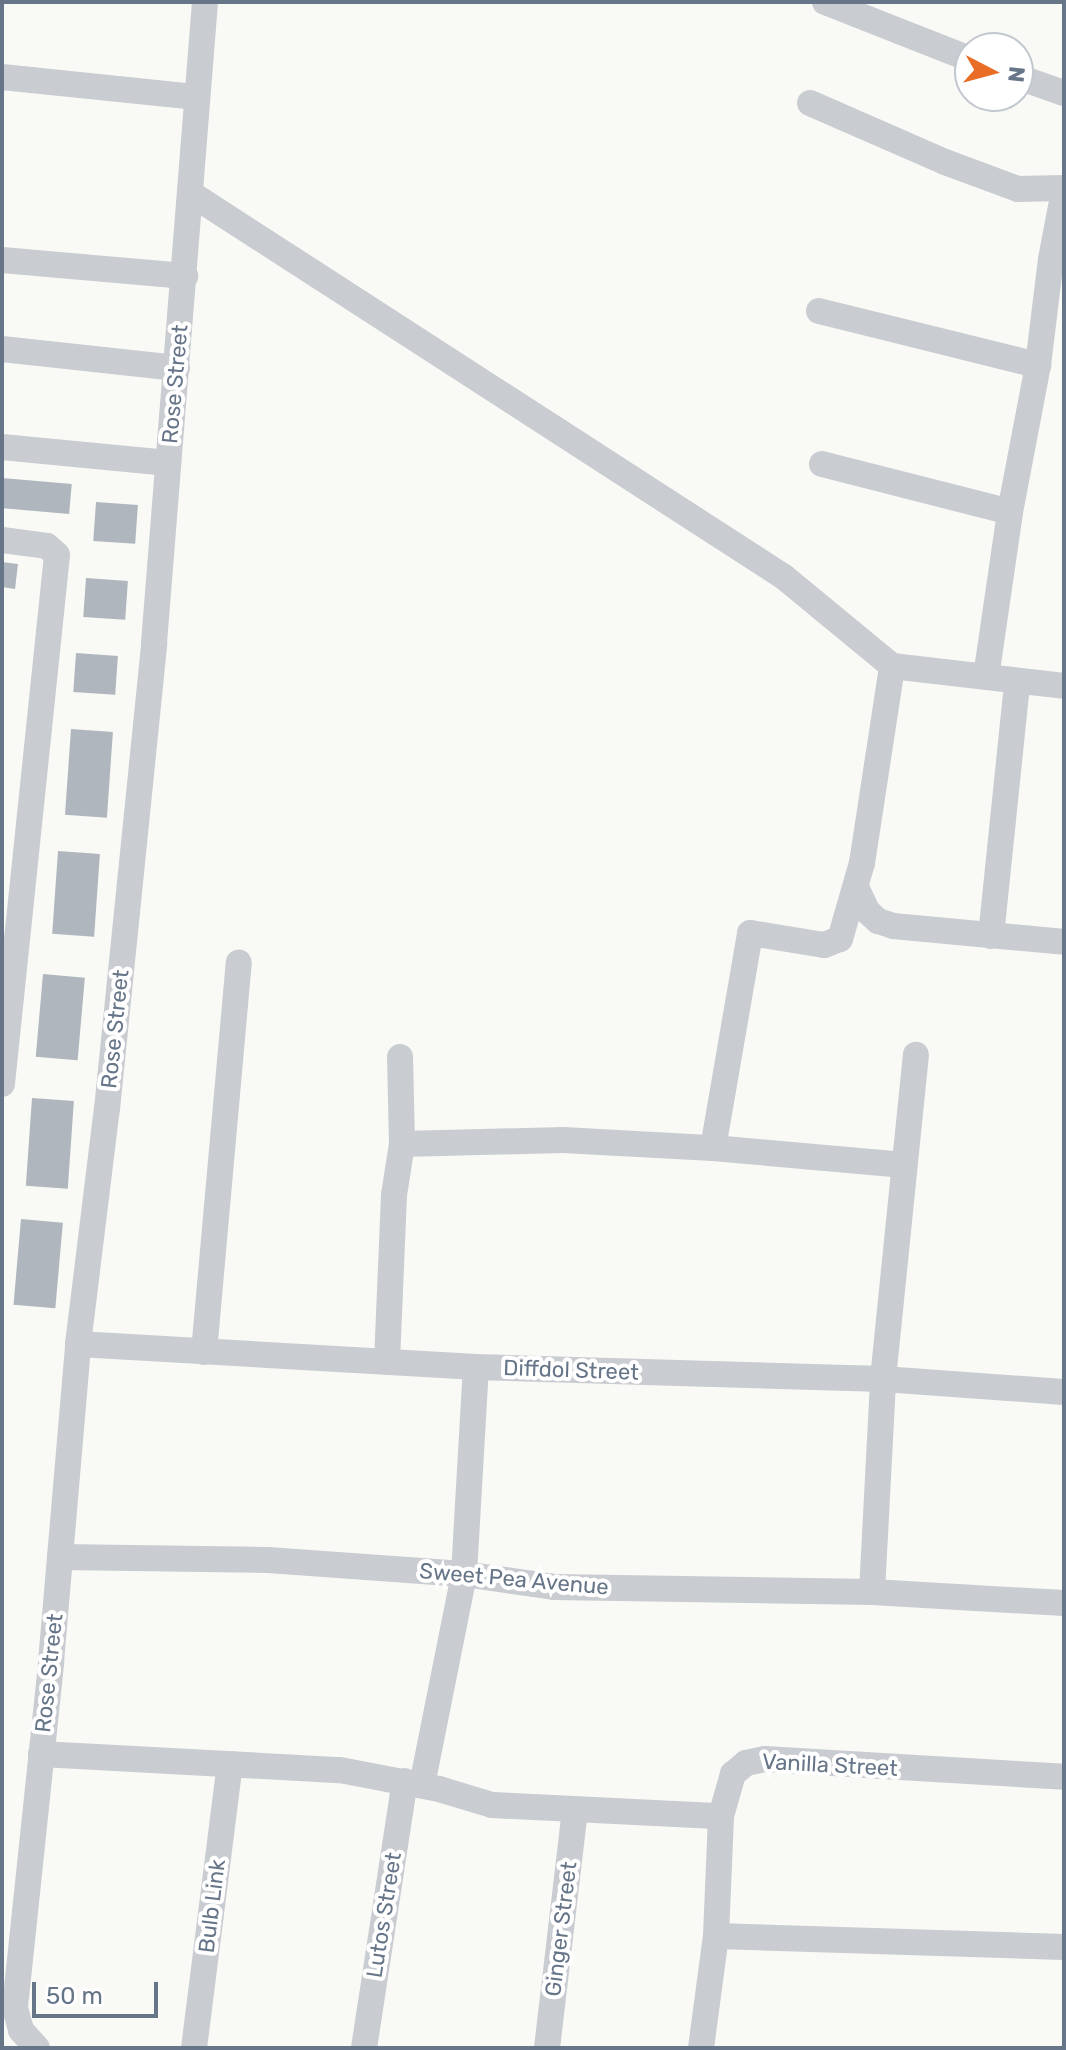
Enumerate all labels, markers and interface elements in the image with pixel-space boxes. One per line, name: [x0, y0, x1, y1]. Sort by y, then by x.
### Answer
north arrow: [954, 32, 1034, 112]
text: N: [1002, 65, 1031, 84]
street label: Rose Street: [157, 323, 193, 445]
street label: Rose Street: [96, 968, 134, 1090]
street label: Diffdol Street: [503, 1354, 639, 1386]
street label: Sweet Pea Avenue: [418, 1558, 610, 1600]
street label: Rose Street: [30, 1612, 68, 1734]
street label: Vanilla Street: [762, 1748, 898, 1782]
street label: Lutos Street: [361, 1850, 407, 1980]
street label: Bulb Link: [193, 1858, 231, 1954]
street label: Ginger Street: [540, 1860, 582, 1998]
scale bar: [36, 1966, 162, 2016]
text: 50 m: [46, 1982, 103, 2010]

